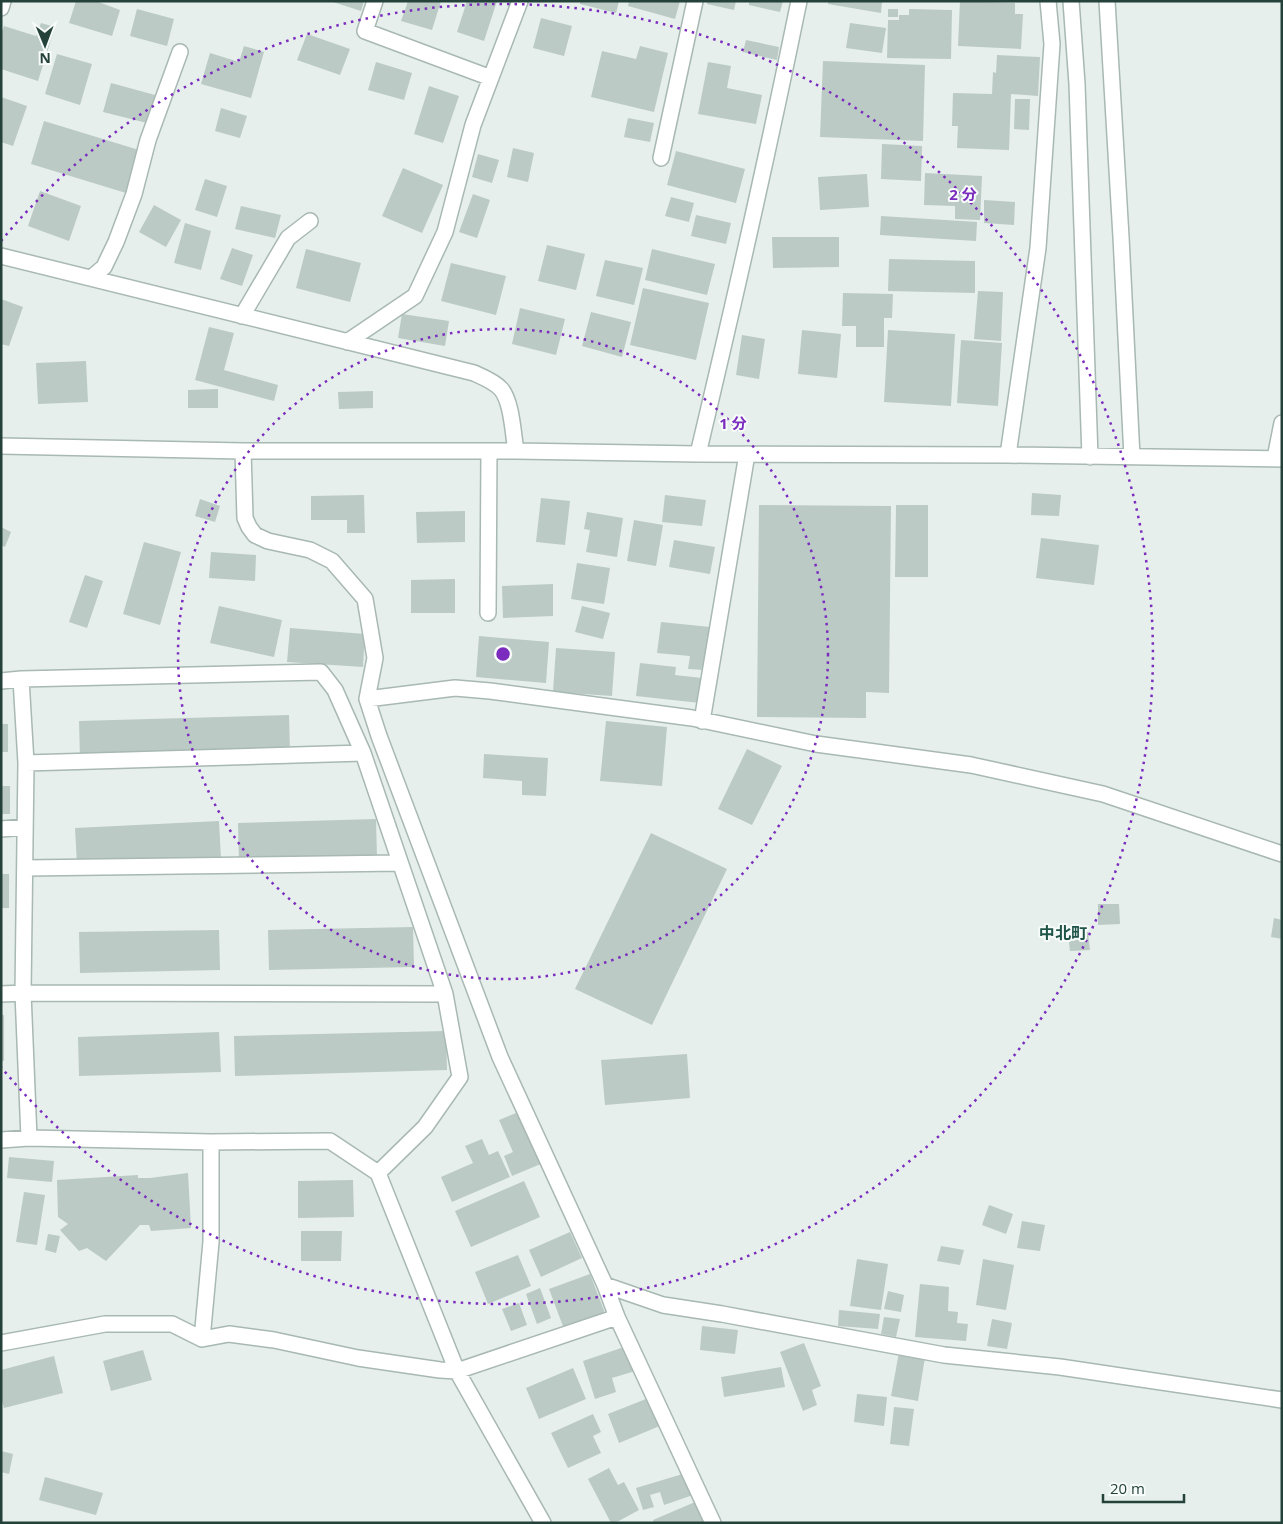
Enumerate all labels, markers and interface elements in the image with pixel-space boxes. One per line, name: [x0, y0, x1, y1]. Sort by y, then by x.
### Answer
north arrow: [20, 20, 70, 70]
text: N: [39, 49, 51, 68]
text: 2 分: [949, 184, 977, 204]
text: 1 分: [719, 413, 747, 433]
centre of rings: [494, 645, 512, 663]
district label: 中北町: [1039, 922, 1087, 944]
scale bar: [1103, 1472, 1184, 1504]
text: 20 m: [1110, 1478, 1145, 1498]

